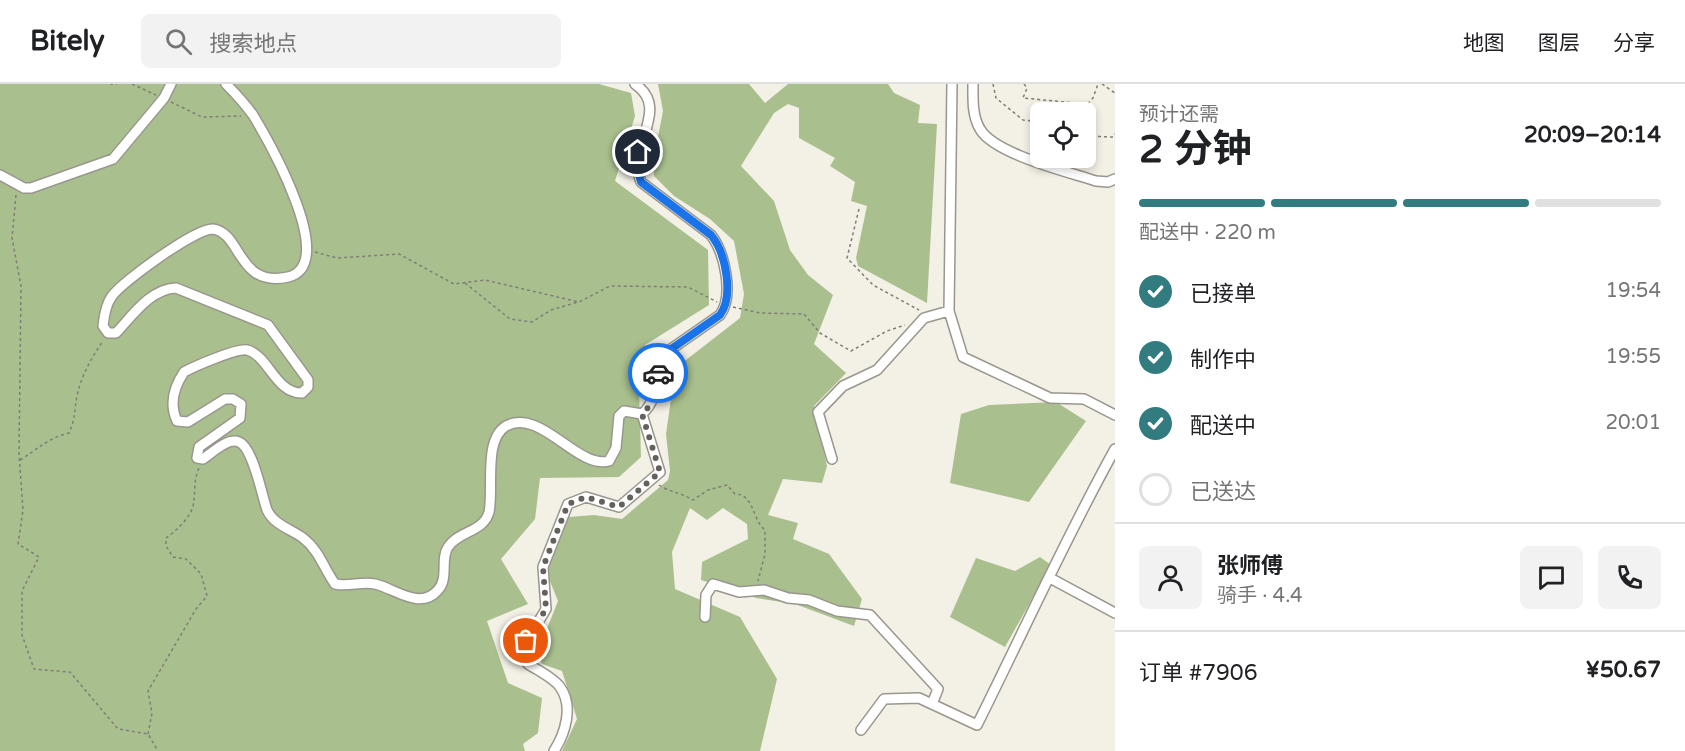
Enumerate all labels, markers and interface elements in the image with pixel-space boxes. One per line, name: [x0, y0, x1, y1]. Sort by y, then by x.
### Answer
search box: [141, 14, 561, 68]
text: Bitely: [30, 24, 105, 58]
icon: search: [162, 25, 195, 58]
text: 搜索地点: [210, 31, 298, 57]
text: 地图: [1463, 31, 1505, 56]
text: 图层: [1538, 31, 1580, 56]
text: 分享: [1613, 31, 1655, 56]
map controls: [1030, 102, 1096, 168]
button: locate: [1030, 102, 1096, 168]
text: 预计还需: [1139, 103, 1219, 127]
text: 20:09–20:14: [1524, 122, 1661, 148]
pin: [612, 126, 663, 177]
text: 2 分钟: [1139, 126, 1252, 173]
icon: home: [621, 135, 654, 168]
text: 配送中 · 220 m: [1139, 221, 1276, 245]
icon: check: [1139, 275, 1172, 308]
text: 19:54: [1606, 279, 1661, 303]
text: 已接单: [1190, 281, 1256, 307]
icon: check: [1139, 341, 1172, 374]
courier: [628, 343, 688, 403]
text: 19:55: [1606, 345, 1661, 369]
text: 制作中: [1190, 347, 1256, 373]
icon: car: [642, 357, 675, 390]
icon: check: [1139, 407, 1172, 440]
text: 20:01: [1606, 411, 1661, 435]
text: 配送中: [1190, 413, 1256, 439]
text: 已送达: [1190, 479, 1256, 505]
button: person: [1139, 546, 1202, 609]
button: chat: [1520, 546, 1583, 609]
button: phone: [1598, 546, 1661, 609]
text: 张师傅: [1217, 553, 1283, 579]
text: 骑手 · 4.4: [1217, 584, 1303, 608]
pin: [500, 615, 551, 666]
icon: bag: [509, 624, 542, 657]
text: ¥50.67: [1586, 657, 1661, 683]
text: 订单 #7906: [1139, 660, 1257, 686]

